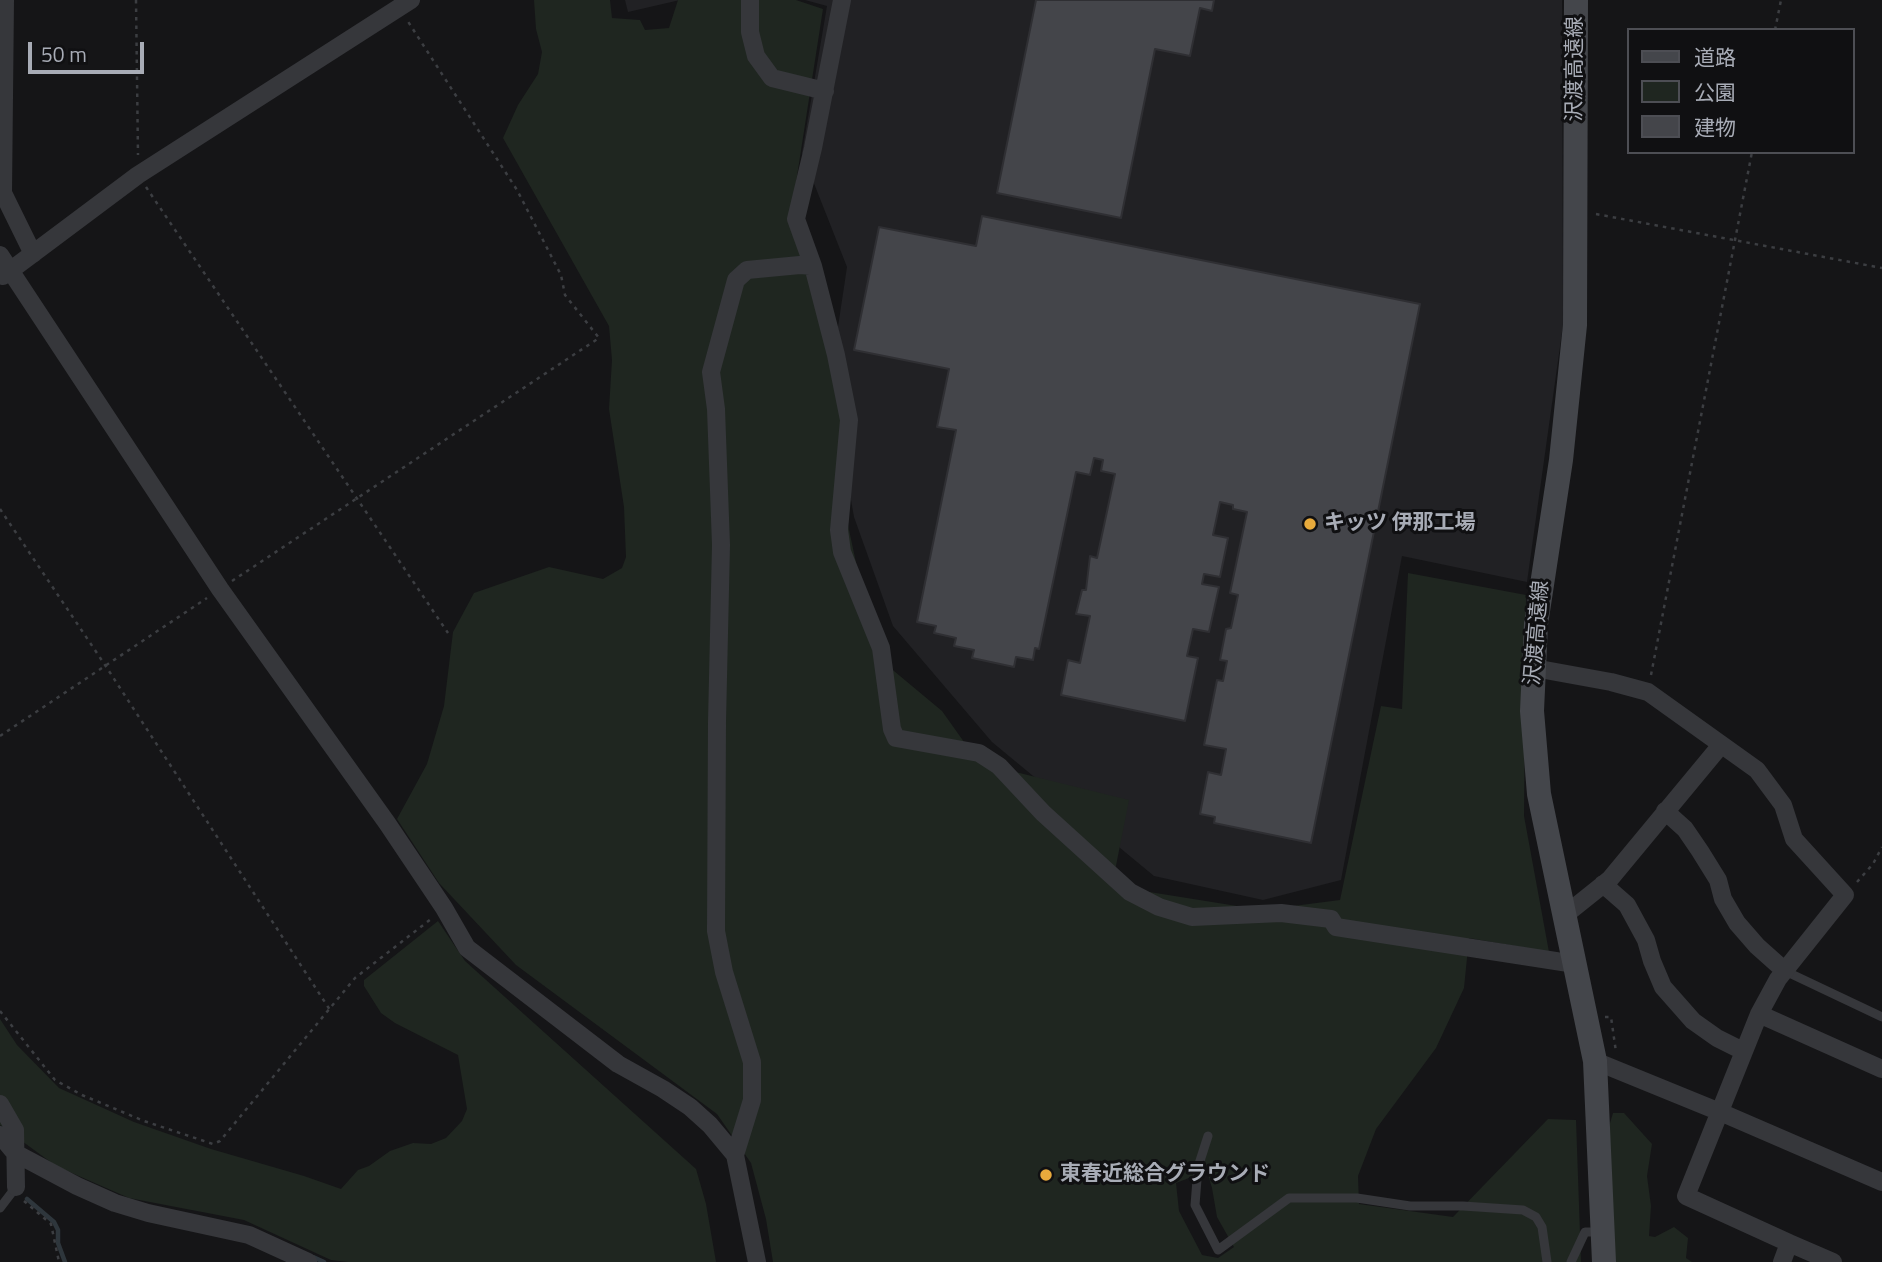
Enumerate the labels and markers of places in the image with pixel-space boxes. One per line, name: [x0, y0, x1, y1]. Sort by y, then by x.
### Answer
place label: キッツ 伊那工場: [1324, 511, 1476, 537]
marker: キッツ 伊那工場: [1302, 516, 1318, 532]
place label: 東春近総合グラウンド: [1060, 1162, 1270, 1188]
marker: 東春近総合グラウンド: [1038, 1167, 1054, 1183]

